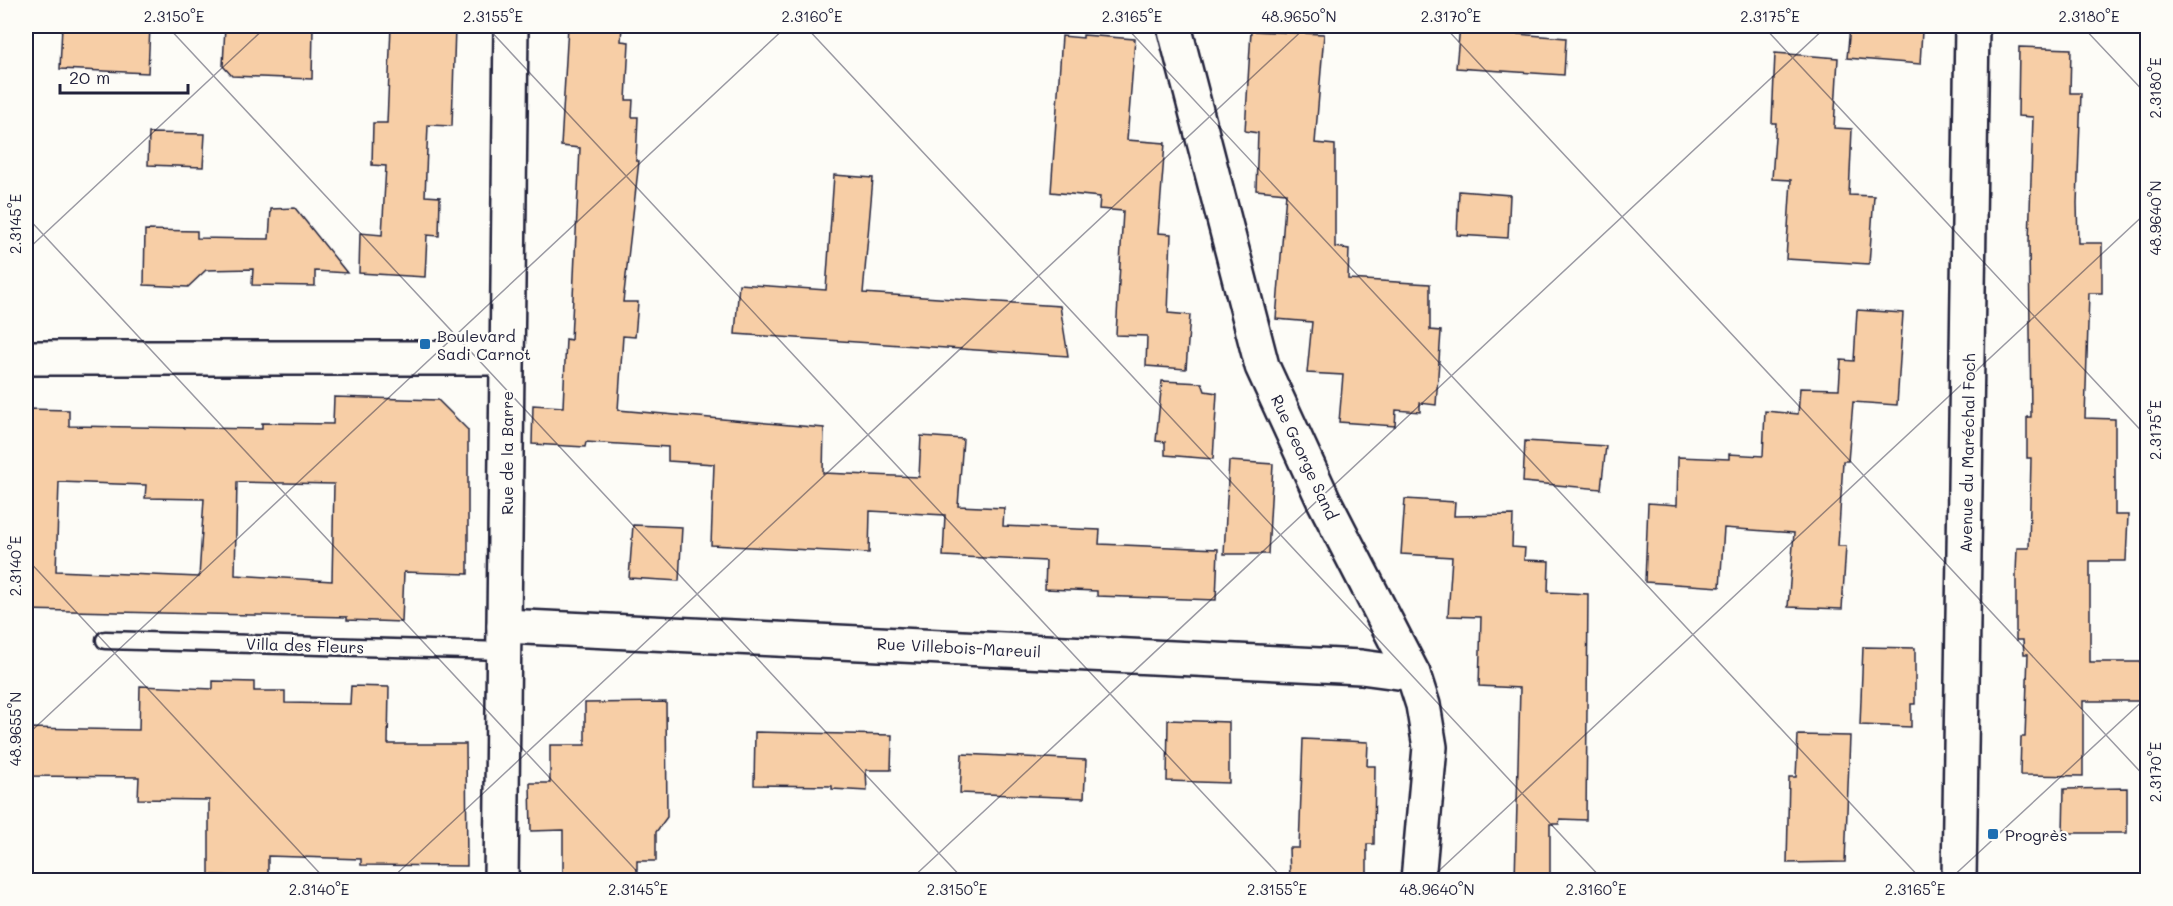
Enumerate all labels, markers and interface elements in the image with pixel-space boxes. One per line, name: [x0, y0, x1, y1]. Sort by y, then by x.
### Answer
text: 2.3150°E: [144, 6, 205, 26]
text: 2.3155°E: [463, 6, 523, 26]
text: 2.3160°E: [782, 6, 843, 26]
text: 2.3165°E: [1102, 6, 1163, 26]
text: 48.9650°N: [1261, 6, 1337, 26]
text: 2.3170°E: [1421, 6, 1482, 26]
text: 2.3175°E: [1740, 6, 1800, 26]
text: 2.3180°E: [2059, 6, 2120, 26]
scale bar: [60, 57, 188, 95]
text: 2.3180°E: [2145, 57, 2165, 119]
text: 20 m: [69, 65, 110, 89]
text: 48.9640°N: [2145, 180, 2165, 256]
text: 2.3145°E: [5, 193, 25, 254]
place label: Boulevard Sadi Carnot: [437, 325, 531, 364]
marker: Boulevard Sadi Carnot: [418, 337, 432, 351]
street label: Avenue du Maréchal Foch: [1955, 353, 1979, 553]
street label: Rue de la Barre: [496, 391, 517, 515]
street label: Rue George Sand: [1267, 391, 1343, 523]
text: 2.3175°E: [2145, 400, 2165, 460]
text: 2.3140°E: [5, 535, 25, 596]
street label: Villa des Fleurs: [245, 632, 365, 658]
street label: Rue Villebois-Mareuil: [876, 632, 1042, 662]
text: 48.9655°N: [5, 692, 25, 766]
text: 2.3170°E: [2145, 741, 2165, 802]
place label: Progrès: [2005, 824, 2068, 845]
marker: Progrès: [1986, 827, 2000, 841]
text: 2.3140°E: [289, 879, 350, 899]
text: 2.3145°E: [608, 879, 669, 899]
text: 2.3150°E: [927, 879, 988, 899]
text: 2.3155°E: [1247, 879, 1307, 899]
text: 48.9640°N: [1399, 879, 1475, 899]
text: 2.3160°E: [1566, 879, 1627, 899]
text: 2.3165°E: [1885, 879, 1946, 899]

